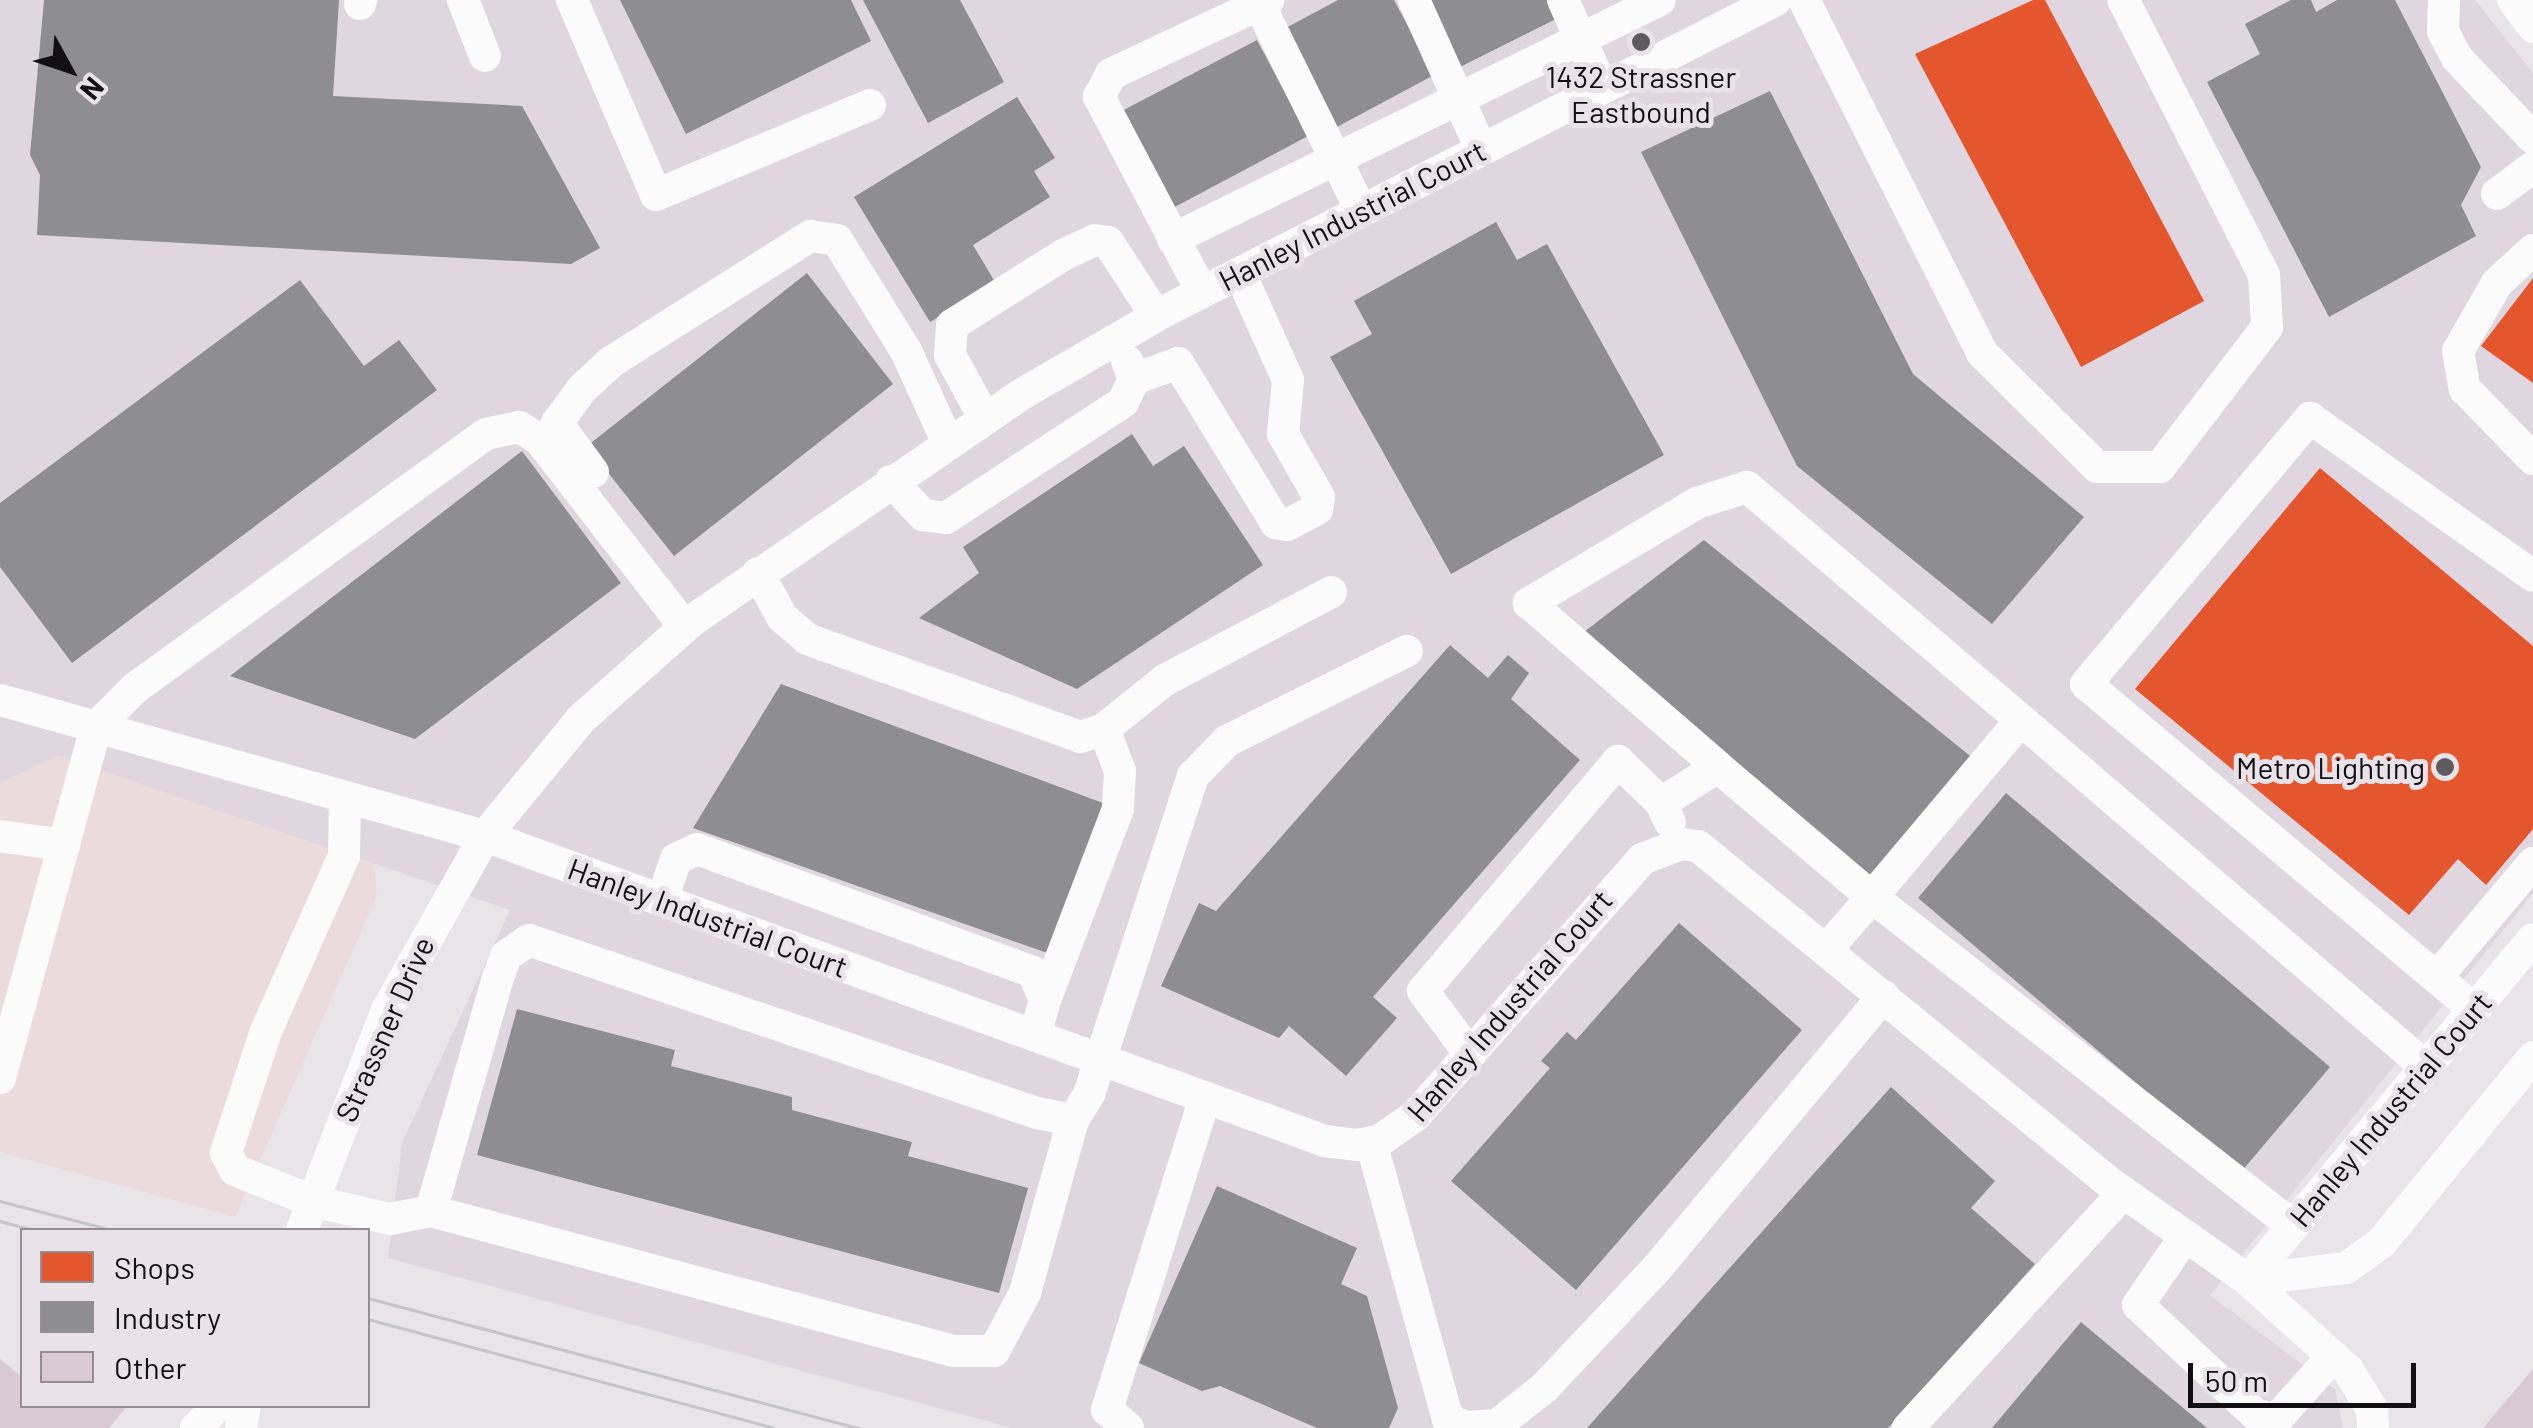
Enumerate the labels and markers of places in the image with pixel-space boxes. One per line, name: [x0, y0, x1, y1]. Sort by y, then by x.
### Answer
marker: 1432 Strassner Eastbound: [1630, 31, 1652, 53]
place label: 1432 Strassner Eastbound: [1546, 58, 1736, 128]
place label: Metro Lighting: [2236, 749, 2425, 785]
marker: Metro Lighting: [2434, 756, 2456, 778]

